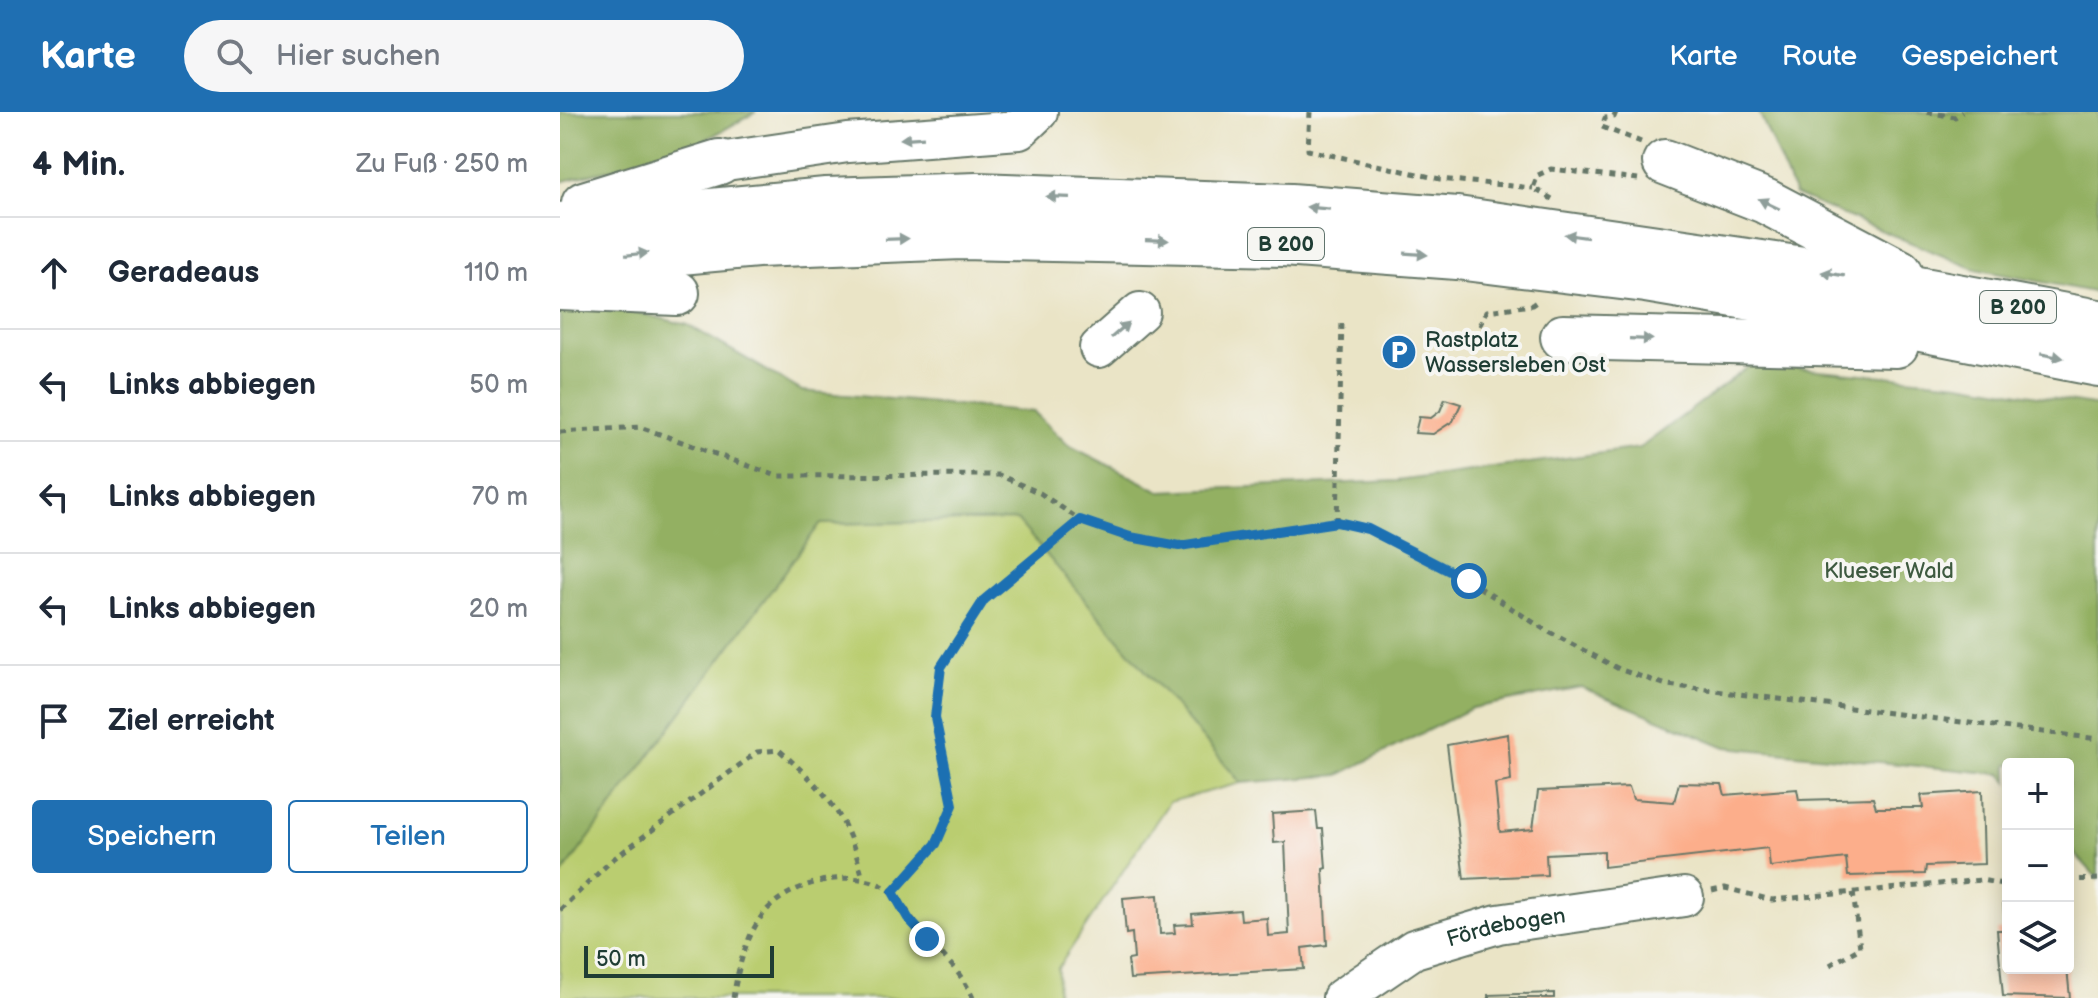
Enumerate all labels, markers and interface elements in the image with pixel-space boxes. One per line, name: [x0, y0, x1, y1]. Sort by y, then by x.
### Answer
search box: [184, 20, 744, 92]
text: Karte: [40, 34, 136, 79]
icon: search: [212, 34, 256, 78]
text: Hier suchen: [276, 38, 440, 74]
text: Karte: [1669, 40, 1738, 73]
text: Route: [1782, 40, 1857, 73]
text: Gespeichert: [1901, 40, 2058, 73]
one-way arrow: [899, 132, 924, 145]
text: 4 Min.: [32, 144, 125, 185]
text: Zu Fuß · 250 m: [356, 149, 528, 180]
one-way arrow: [1045, 191, 1070, 204]
one-way arrow: [1758, 197, 1781, 211]
one-way arrow: [1305, 201, 1330, 214]
road number: B 200: [1248, 228, 1324, 260]
one-way arrow: [1563, 229, 1588, 242]
one-way arrow: [885, 233, 910, 246]
one-way arrow: [1145, 234, 1170, 246]
one-way arrow: [625, 248, 650, 261]
one-way arrow: [1404, 248, 1429, 261]
icon: ahead: [32, 251, 76, 295]
text: Geradeaus: [108, 255, 259, 291]
text: 110 m: [464, 258, 528, 289]
one-way arrow: [1821, 267, 1846, 279]
road number: B 200: [1980, 291, 2056, 323]
one-way arrow: [1110, 321, 1129, 339]
place label: Rastplatz Wassersleben Ost: [1425, 327, 1606, 379]
parking icon: Rastplatz Wassersleben Ost: [1380, 333, 1418, 371]
one-way arrow: [1629, 333, 1654, 346]
one-way arrow: [2040, 350, 2065, 362]
icon: left: [32, 363, 76, 407]
text: Links abbiegen: [108, 367, 316, 403]
text: 50 m: [469, 370, 528, 401]
icon: left: [32, 475, 76, 519]
text: Links abbiegen: [108, 479, 316, 515]
text: 70 m: [471, 482, 528, 513]
park label: Klueser Wald: [1824, 558, 1954, 585]
route start: [1451, 563, 1487, 599]
icon: left: [32, 587, 76, 631]
text: Links abbiegen: [108, 591, 316, 627]
text: 20 m: [469, 594, 528, 625]
icon: arrive: [32, 699, 76, 743]
text: Ziel erreicht: [108, 703, 275, 739]
map controls: [2002, 758, 2074, 974]
button: +: [2002, 758, 2074, 830]
button: Speichern: [32, 800, 272, 873]
button: Teilen: [288, 800, 528, 873]
button: −: [2002, 830, 2074, 902]
street label: Fördebogen: [1443, 902, 1567, 954]
button: layers: [2002, 902, 2074, 974]
route end: [909, 921, 945, 957]
scale bar: [584, 942, 774, 978]
text: 50 m: [596, 946, 646, 973]

